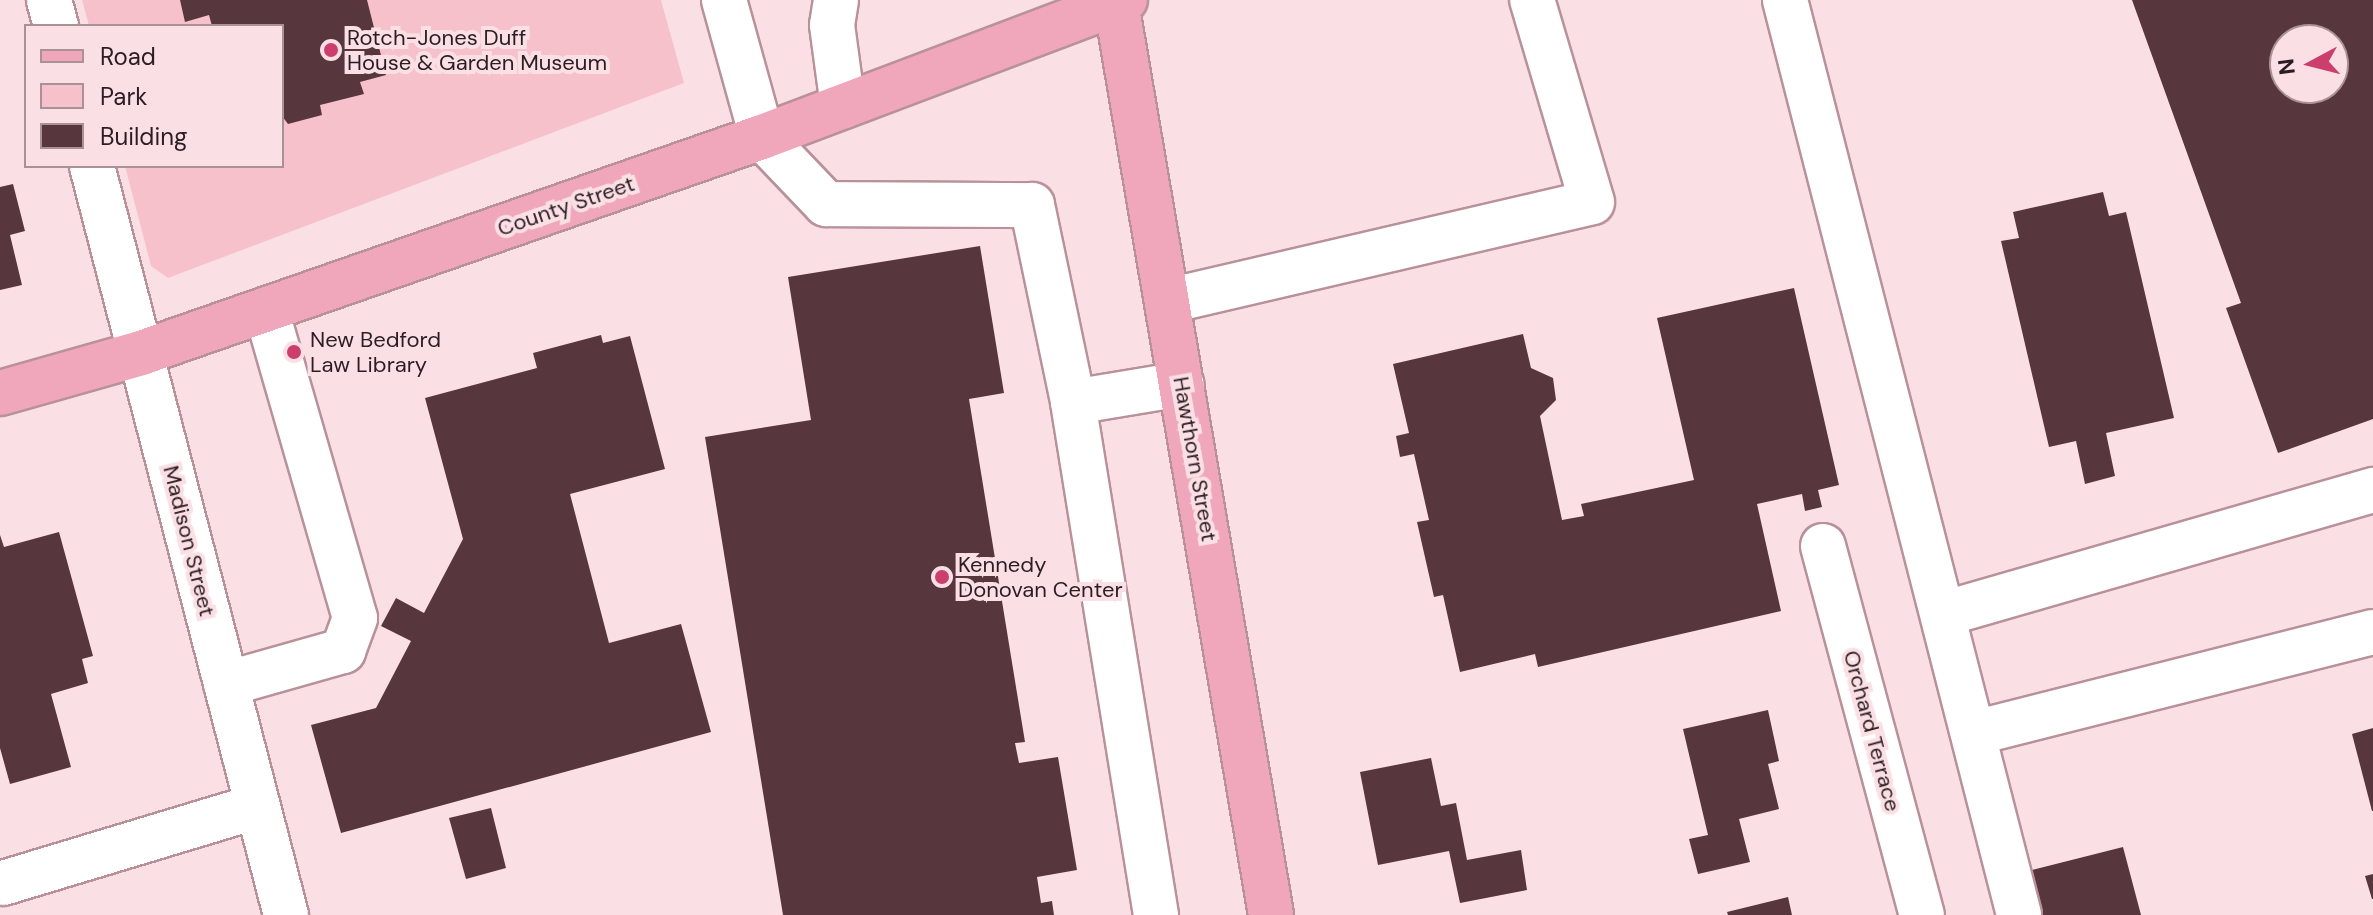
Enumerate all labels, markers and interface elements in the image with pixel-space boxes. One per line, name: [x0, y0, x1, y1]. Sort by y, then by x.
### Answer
legend: [24, 24, 284, 168]
place label: Rotch-Jones Duff House & Garden Museum: [347, 24, 607, 76]
north arrow: [2269, 24, 2349, 104]
text: Road: [100, 41, 156, 72]
marker: Rotch-Jones Duff House & Garden Museum: [322, 41, 340, 59]
text: N: [2271, 57, 2302, 76]
text: Park: [100, 81, 147, 112]
text: Building: [100, 121, 187, 152]
street label: County Street: [494, 170, 638, 242]
place label: New Bedford Law Library: [310, 326, 441, 378]
marker: New Bedford Law Library: [285, 343, 303, 361]
street label: Hawthorn Street: [1168, 375, 1222, 543]
street label: Madison Street: [158, 463, 220, 619]
place label: Kennedy Donovan Center: [958, 551, 1123, 602]
marker: Kennedy Donovan Center: [933, 568, 951, 586]
street label: Orchard Terrace: [1838, 648, 1906, 814]

